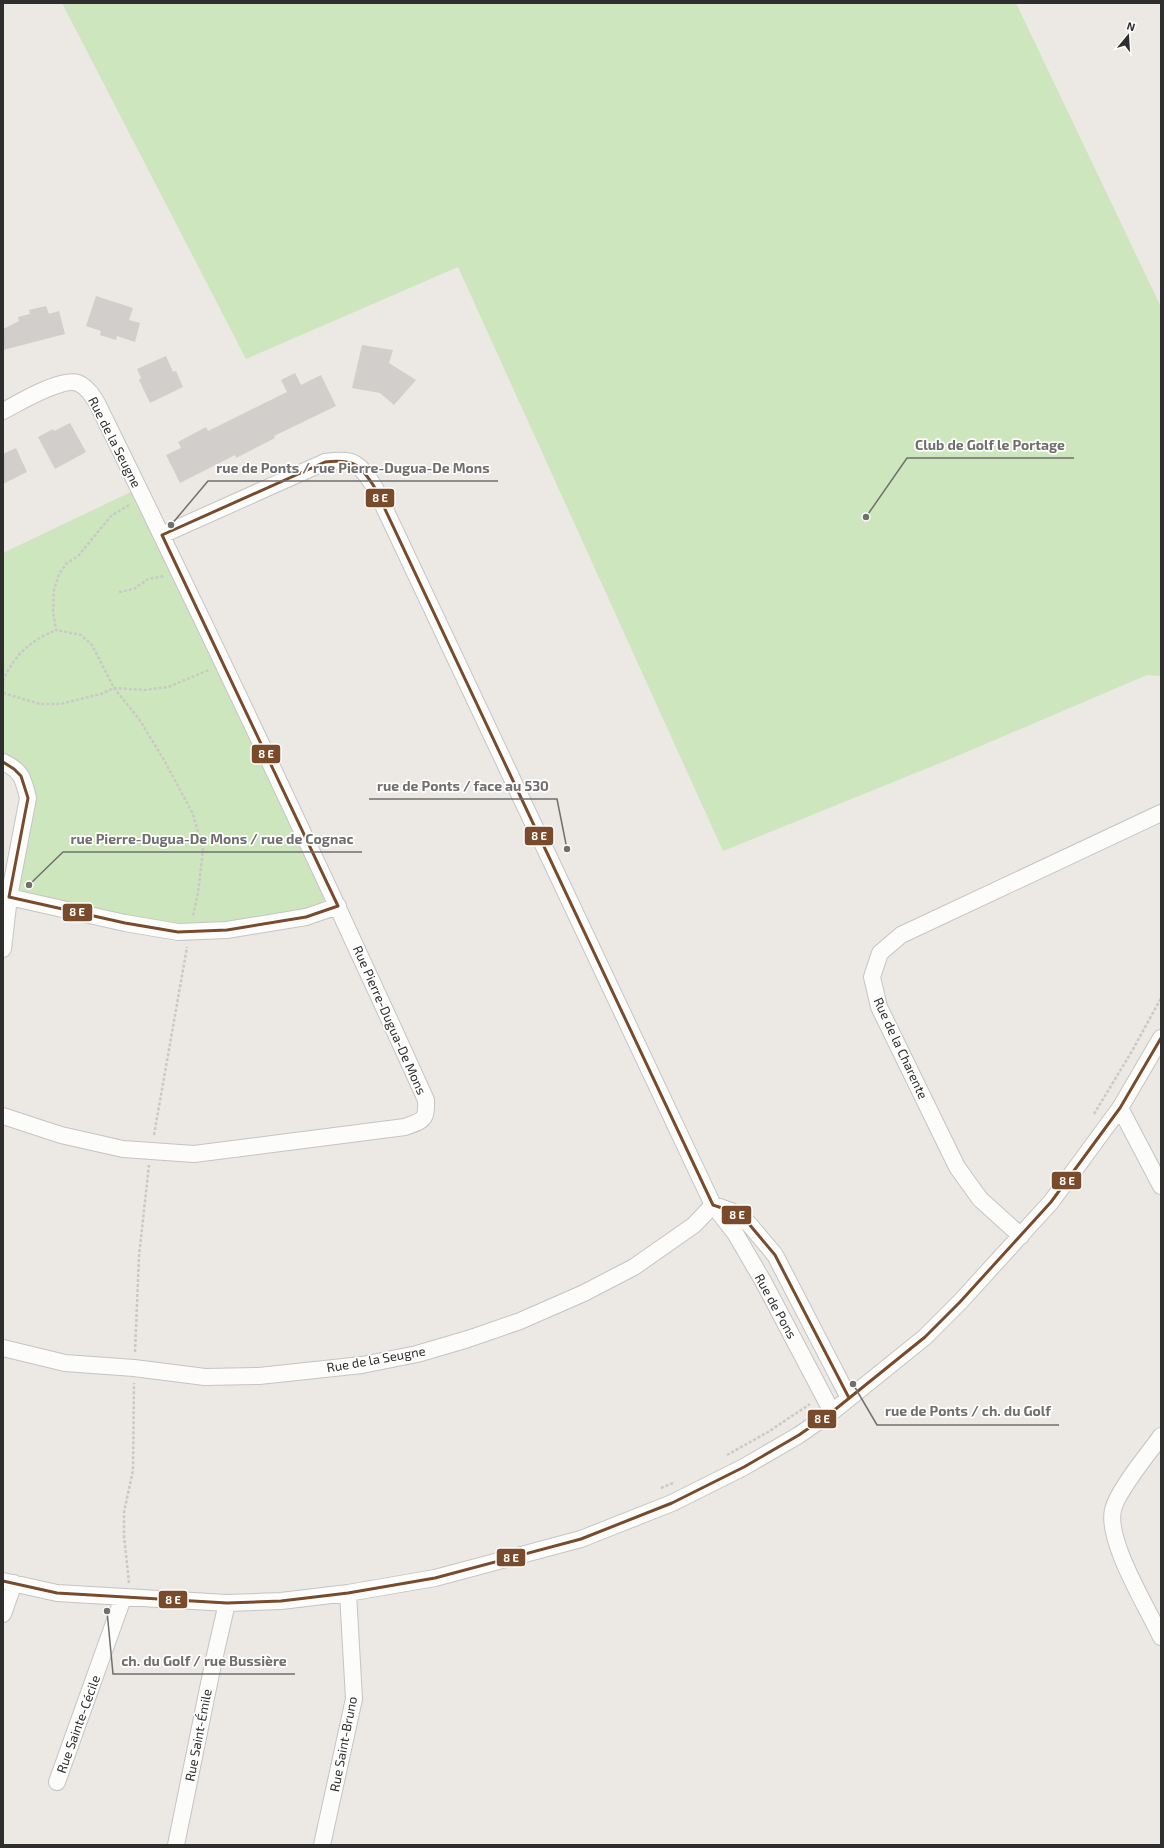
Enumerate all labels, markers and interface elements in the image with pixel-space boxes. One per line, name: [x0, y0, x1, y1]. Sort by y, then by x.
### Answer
north arrow: [1108, 16, 1148, 56]
text: N: [1125, 19, 1137, 33]
street label: Rue de la Seugne: [85, 394, 145, 490]
callout: Club de Golf le Portage: [907, 432, 1074, 458]
text: Club de Golf le Portage: [915, 436, 1065, 453]
callout: rue de Ponts / rue Pierre-Dugua-De Mons: [208, 455, 498, 481]
text: rue de Ponts / rue Pierre-Dugua-De Mons: [216, 459, 490, 476]
line badge: 8 E: [365, 488, 395, 508]
text: 8 E: [372, 491, 388, 504]
line badge: 8 E: [251, 744, 281, 764]
text: 8 E: [258, 747, 274, 760]
callout: rue de Ponts / face au 530: [369, 773, 557, 799]
text: rue de Ponts / face au 530: [377, 777, 549, 794]
callout: rue Pierre-Dugua-De Mons / rue de Cognac: [63, 826, 362, 852]
line badge: 8 E: [524, 826, 554, 846]
text: 8 E: [531, 829, 547, 842]
text: rue Pierre-Dugua-De Mons / rue de Cognac: [70, 830, 354, 847]
line badge: 8 E: [62, 903, 93, 922]
text: 8 E: [69, 905, 85, 918]
street label: Rue Pierre-Dugua-De Mons: [350, 943, 430, 1097]
street label: Rue de la Charente: [870, 995, 932, 1101]
line badge: 8 E: [1051, 1171, 1082, 1190]
text: 8 E: [1059, 1174, 1075, 1187]
line badge: 8 E: [721, 1205, 752, 1225]
text: 8 E: [729, 1208, 745, 1221]
street label: Rue de Pons: [752, 1271, 800, 1341]
street label: Rue de la Seugne: [325, 1342, 427, 1376]
callout: rue de Ponts / ch. du Golf: [877, 1399, 1059, 1425]
text: rue de Ponts / ch. du Golf: [885, 1402, 1051, 1419]
line badge: 8 E: [807, 1409, 837, 1429]
text: 8 E: [814, 1412, 830, 1425]
line badge: 8 E: [496, 1548, 526, 1567]
text: 8 E: [503, 1551, 519, 1564]
line badge: 8 E: [158, 1590, 188, 1609]
text: 8 E: [165, 1593, 181, 1606]
callout: ch. du Golf / rue Bussière: [113, 1648, 295, 1674]
text: ch. du Golf / rue Bussière: [121, 1652, 287, 1669]
street label: Rue Sainte-Cécile: [53, 1673, 103, 1775]
street label: Rue Saint-Émile: [180, 1687, 215, 1783]
street label: Rue Saint-Bruno: [326, 1695, 360, 1793]

